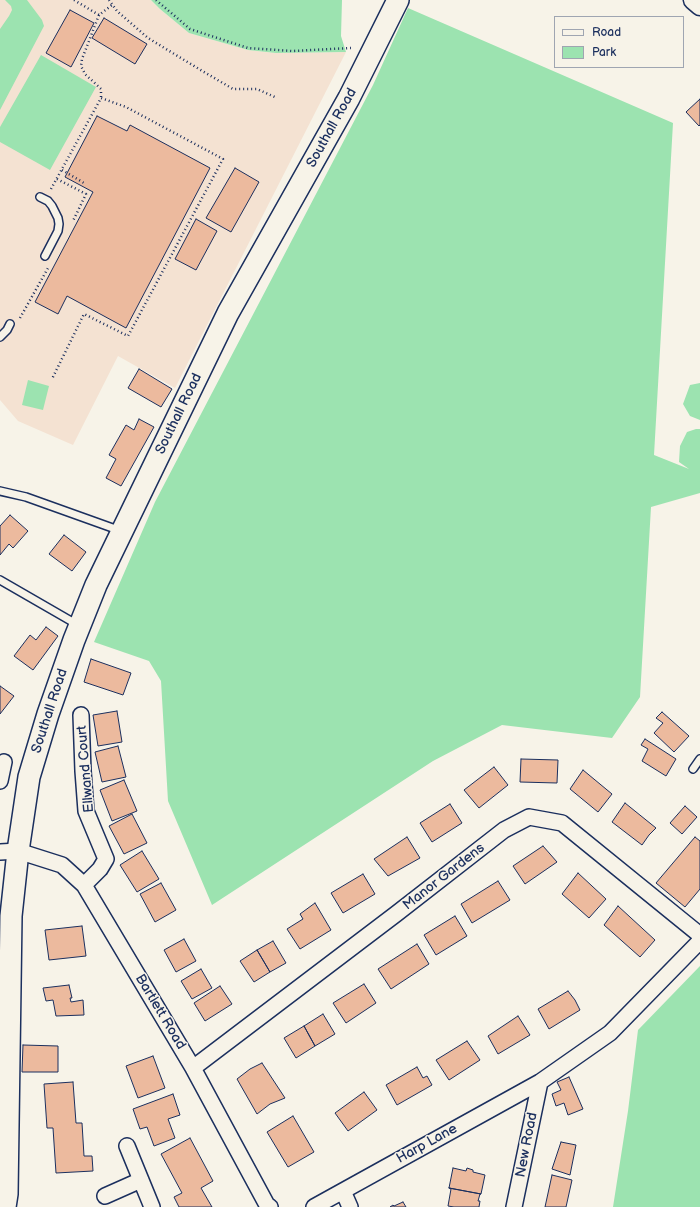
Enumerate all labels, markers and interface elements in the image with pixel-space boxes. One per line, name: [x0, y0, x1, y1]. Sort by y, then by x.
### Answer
legend: [554, 16, 684, 68]
text: Road: [592, 25, 621, 40]
text: Park: [592, 45, 616, 60]
street label: Southall Road: [303, 85, 361, 171]
street label: Southall Road: [152, 371, 206, 457]
street label: Southall Road: [28, 667, 72, 755]
street label: Ellwand Court: [74, 725, 98, 813]
street label: Manor Gardens: [400, 840, 488, 914]
street label: Bartlett Road: [131, 971, 189, 1053]
street label: New Road: [512, 1111, 542, 1179]
street label: Harp Lane: [394, 1120, 460, 1168]

